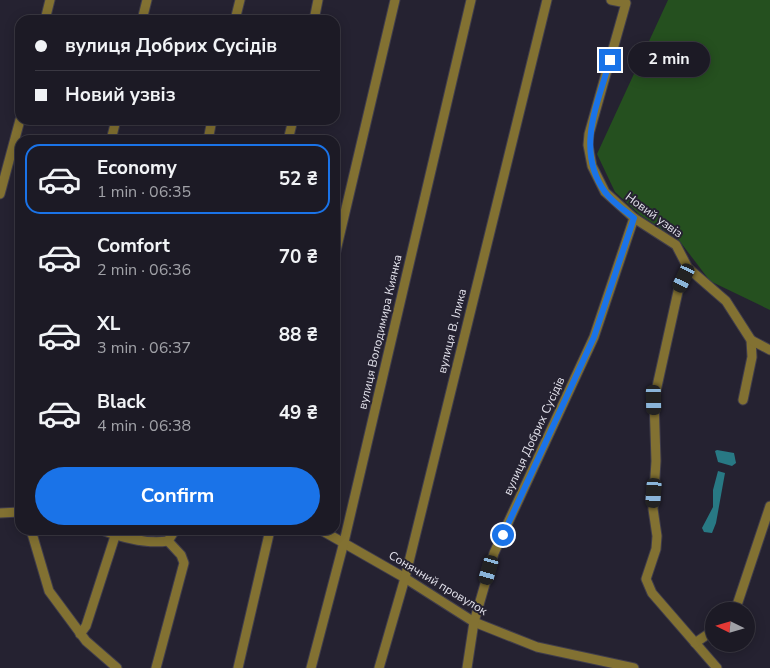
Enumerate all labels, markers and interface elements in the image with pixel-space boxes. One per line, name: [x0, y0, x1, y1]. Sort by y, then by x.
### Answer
text: вулиця Добрих Сусідів: [65, 33, 277, 59]
callout: 2 min: [628, 42, 710, 78]
text: 2 min: [648, 48, 690, 70]
route end: [599, 49, 621, 71]
text: Новий узвіз: [65, 82, 176, 108]
text: Economy: [97, 155, 177, 181]
icon: car: [37, 157, 82, 202]
text: 52 ₴: [279, 166, 318, 192]
text: 1 min · 06:35: [97, 181, 191, 203]
street label: Новий узвіз: [622, 189, 686, 241]
text: Comfort: [97, 233, 170, 259]
icon: car: [37, 235, 82, 280]
text: 70 ₴: [279, 244, 318, 270]
street label: вулиця Володимира Киянка: [354, 253, 406, 411]
text: 2 min · 06:36: [97, 259, 191, 281]
car: [670, 261, 697, 295]
street label: вулиця В. Ілика: [434, 287, 470, 375]
text: XL: [97, 311, 120, 337]
icon: car: [37, 313, 82, 358]
text: 88 ₴: [279, 322, 318, 348]
text: 3 min · 06:37: [97, 337, 191, 359]
street label: вулиця Добрих Сусідів: [500, 374, 569, 498]
car: [646, 385, 661, 415]
text: Black: [97, 389, 146, 415]
icon: car: [37, 391, 82, 436]
text: 49 ₴: [279, 400, 318, 426]
text: 4 min · 06:38: [97, 415, 191, 437]
button: Confirm: [35, 467, 320, 525]
car: [645, 478, 662, 508]
route start: [492, 524, 514, 546]
street label: Сонячний провулок: [386, 547, 491, 619]
car: [477, 554, 500, 586]
north arrow: [705, 602, 755, 652]
map controls: [705, 602, 755, 652]

